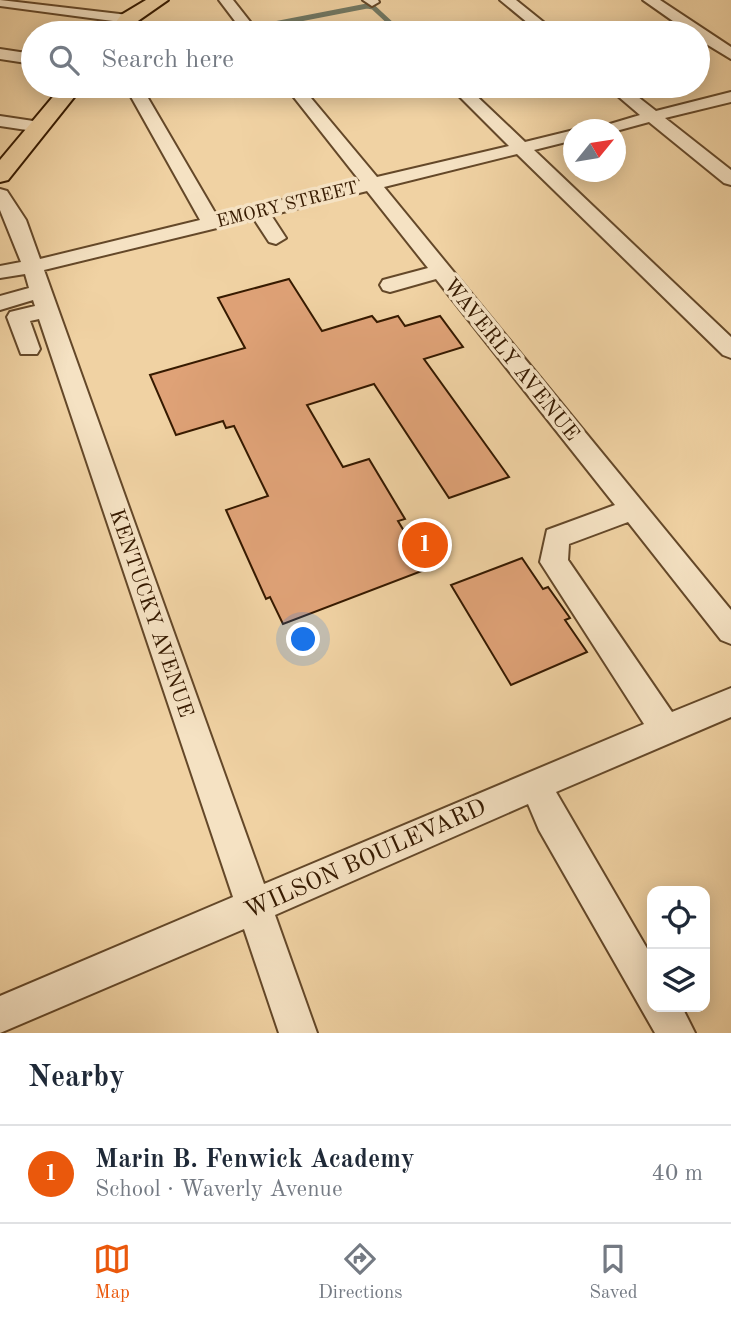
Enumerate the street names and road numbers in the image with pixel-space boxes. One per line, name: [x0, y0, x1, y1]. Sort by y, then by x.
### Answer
street label: EMORY STREET: [215, 179, 360, 231]
street label: WAVERLY AVENUE: [439, 275, 583, 445]
street label: KENTUCKY AVENUE: [105, 507, 196, 720]
street label: WILSON BOULEVARD: [242, 796, 490, 924]

